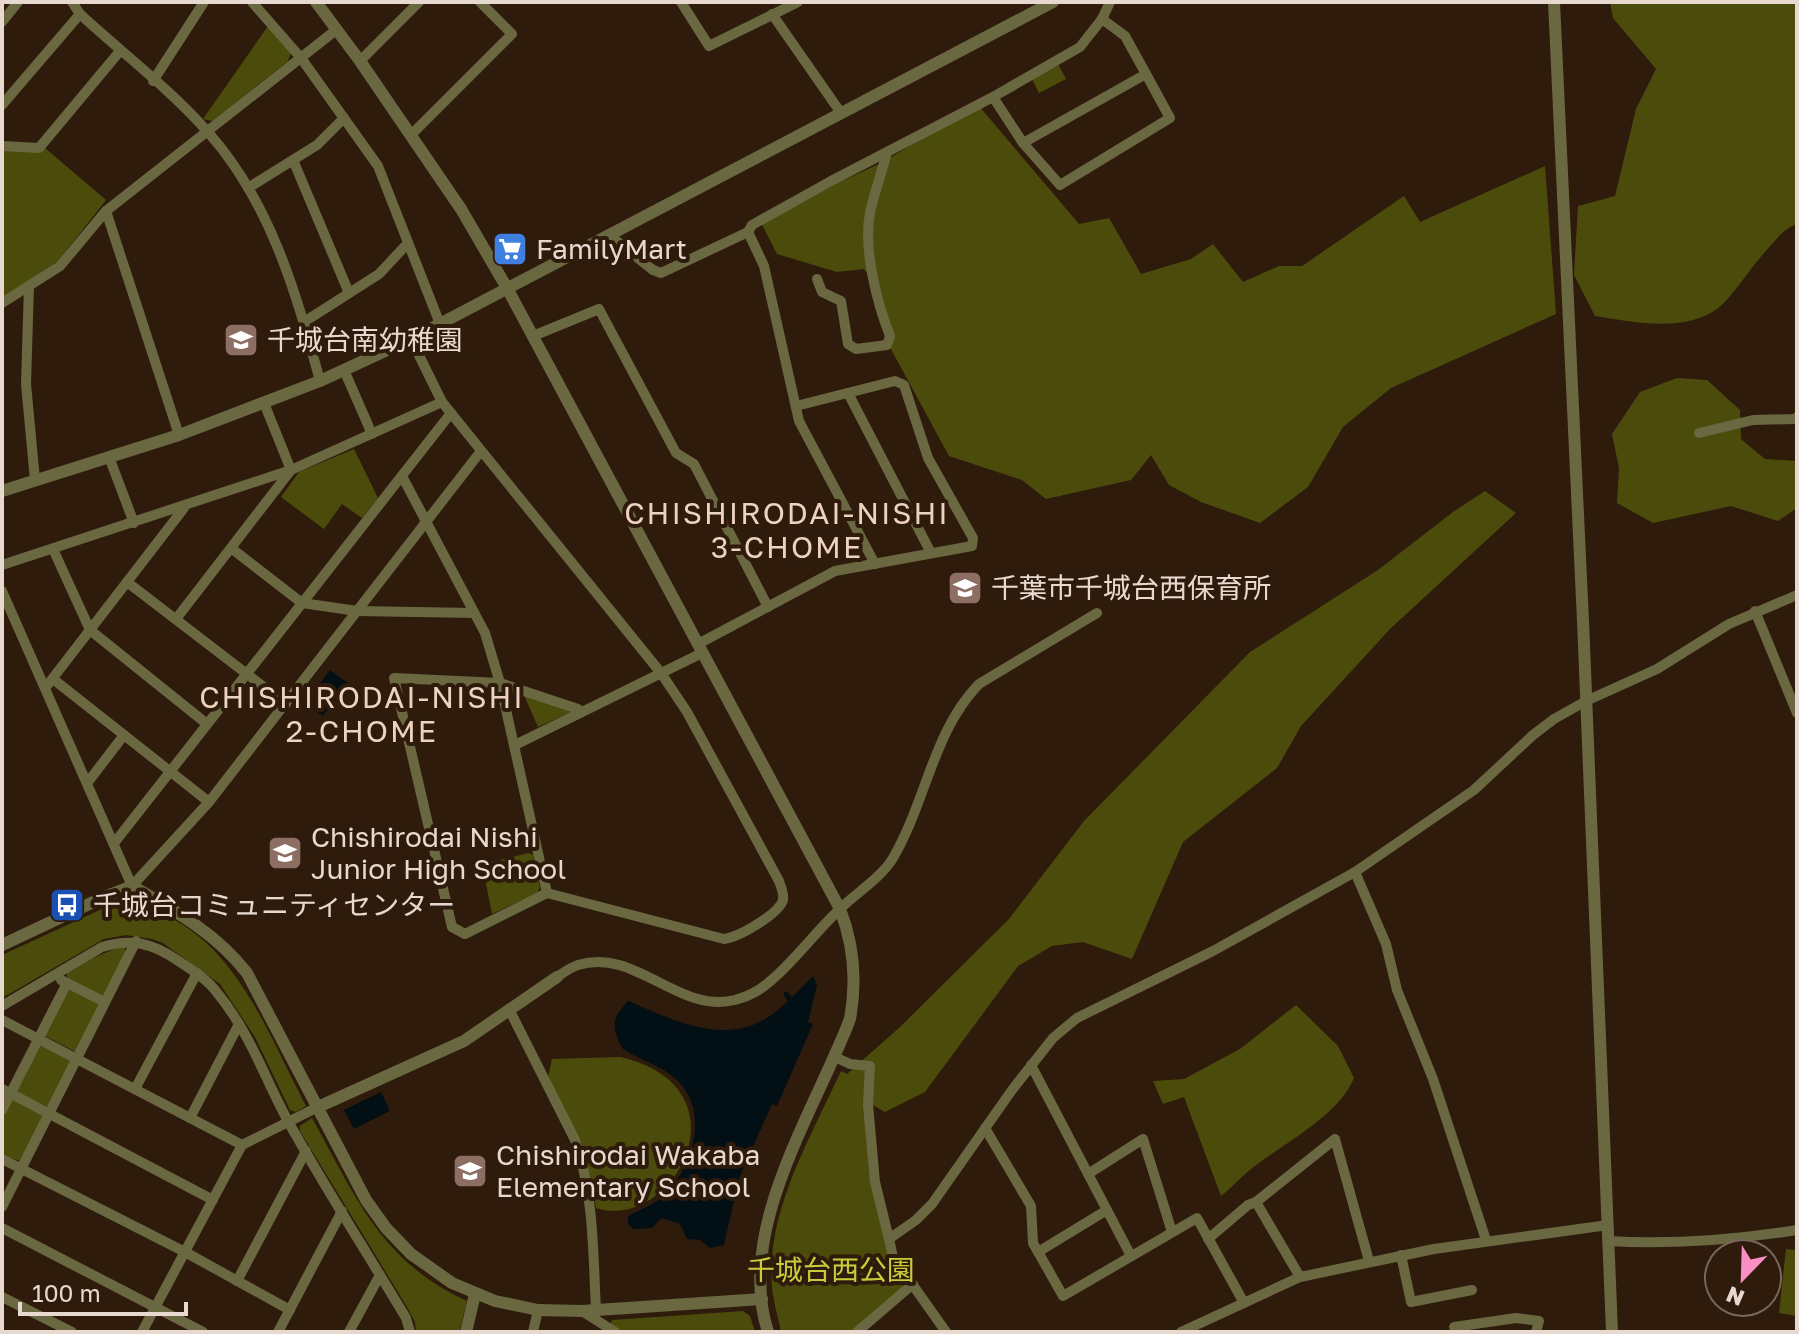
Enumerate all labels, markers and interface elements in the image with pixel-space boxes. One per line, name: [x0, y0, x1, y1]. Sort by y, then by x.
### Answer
supermarket icon: FamilyMart: [491, 230, 529, 268]
place label: FamilyMart: [536, 232, 687, 265]
school or university icon: 千城台南幼稚園: [222, 321, 260, 359]
place label: 千城台南幼稚園: [267, 323, 463, 356]
district label: CHISHIRODAI-NISHI 3-CHOME: [624, 495, 950, 565]
school or university icon: 千葉市千城台西保育所: [946, 569, 984, 607]
place label: 千葉市千城台西保育所: [991, 571, 1271, 604]
district label: CHISHIRODAI-NISHI 2-CHOME: [199, 679, 525, 749]
place label: Chishirodai Nishi Junior High School: [311, 820, 566, 885]
school or university icon: Chishirodai Nishi Junior High School: [266, 834, 304, 872]
bus stop icon: 千城台コミュニティセンター: [48, 886, 86, 924]
place label: 千城台コミュニティセンター: [93, 888, 455, 921]
place label: Chishirodai Wakaba Elementary School: [496, 1138, 760, 1203]
school or university icon: Chishirodai Wakaba Elementary School: [451, 1152, 489, 1190]
north arrow: [1703, 1238, 1783, 1318]
park label: 千城台西公園: [747, 1253, 915, 1286]
scale bar: [20, 1266, 186, 1316]
text: 100 m: [32, 1278, 101, 1307]
text: N: [1722, 1281, 1748, 1313]

